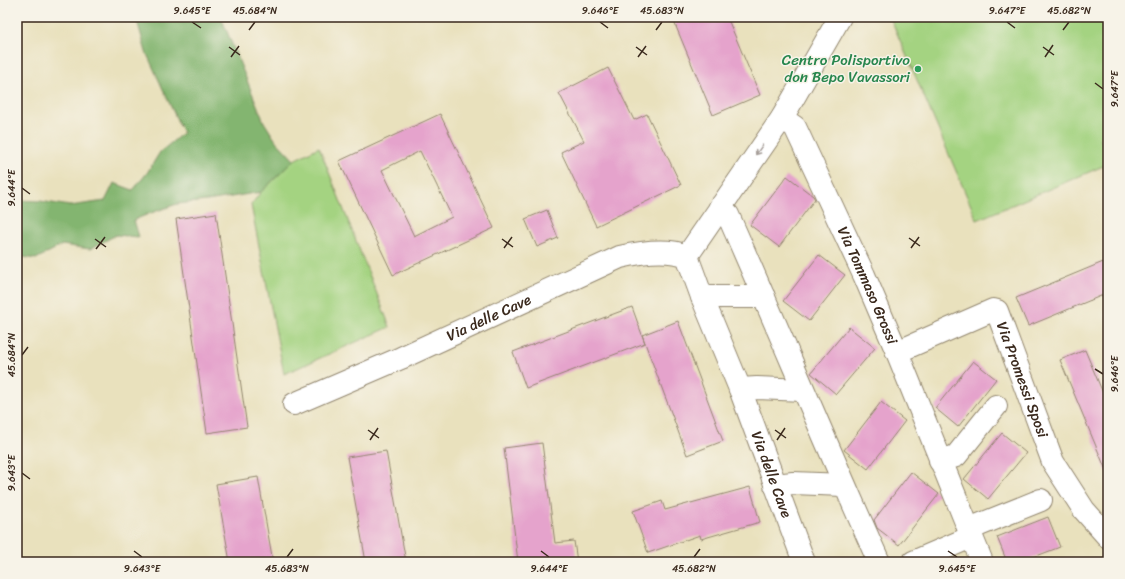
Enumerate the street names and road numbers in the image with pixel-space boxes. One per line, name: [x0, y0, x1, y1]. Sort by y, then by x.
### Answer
street label: Via Tommaso Grossi: [830, 222, 906, 349]
street label: Via delle Cave: [442, 287, 535, 348]
street label: Via Promessi Sposi: [989, 318, 1056, 442]
street label: Via delle Cave: [744, 427, 800, 522]

